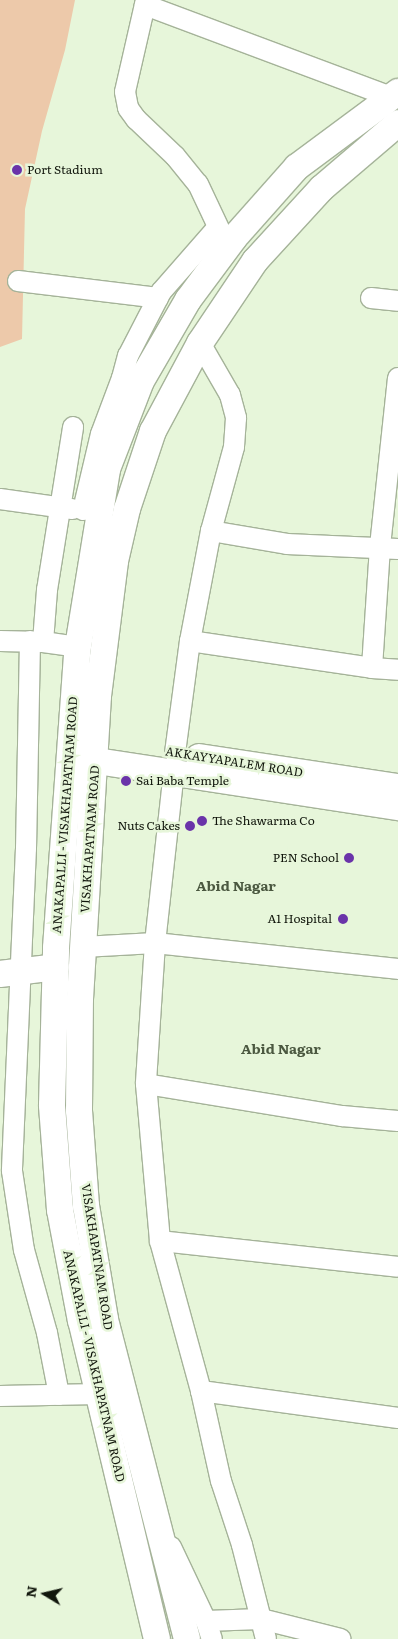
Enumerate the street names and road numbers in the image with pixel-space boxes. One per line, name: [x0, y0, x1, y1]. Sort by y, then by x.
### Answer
street label: ANAKAPALLI - VISAKHAPATNAM ROAD: [50, 696, 80, 934]
street label: AKKAYYAPALEM ROAD: [164, 744, 304, 780]
street label: VISAKHAPATNAM ROAD: [78, 765, 102, 913]
street label: VISAKHAPATNAM ROAD: [78, 1183, 116, 1331]
street label: ANAKAPALLI - VISAKHAPATNAM ROAD: [60, 1249, 128, 1483]

